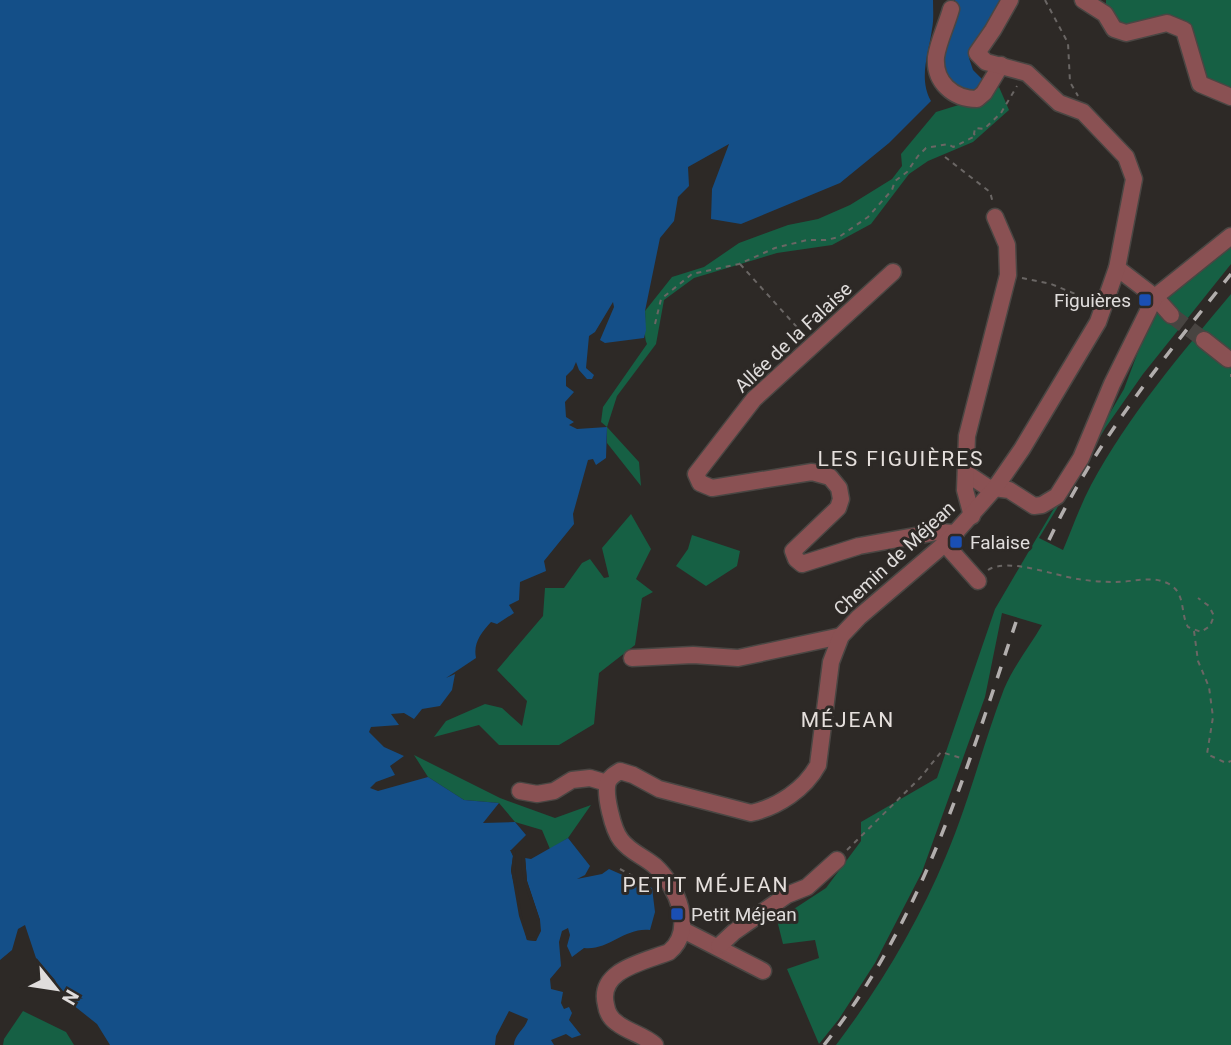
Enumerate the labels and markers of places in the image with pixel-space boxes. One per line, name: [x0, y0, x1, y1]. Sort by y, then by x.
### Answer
place label: Figuières: [1054, 289, 1131, 312]
marker: Figuières: [1137, 292, 1153, 308]
place label: Falaise: [970, 531, 1030, 554]
marker: Falaise: [948, 534, 964, 550]
place label: Petit Méjean: [691, 903, 797, 926]
marker: Petit Méjean: [669, 906, 685, 922]

